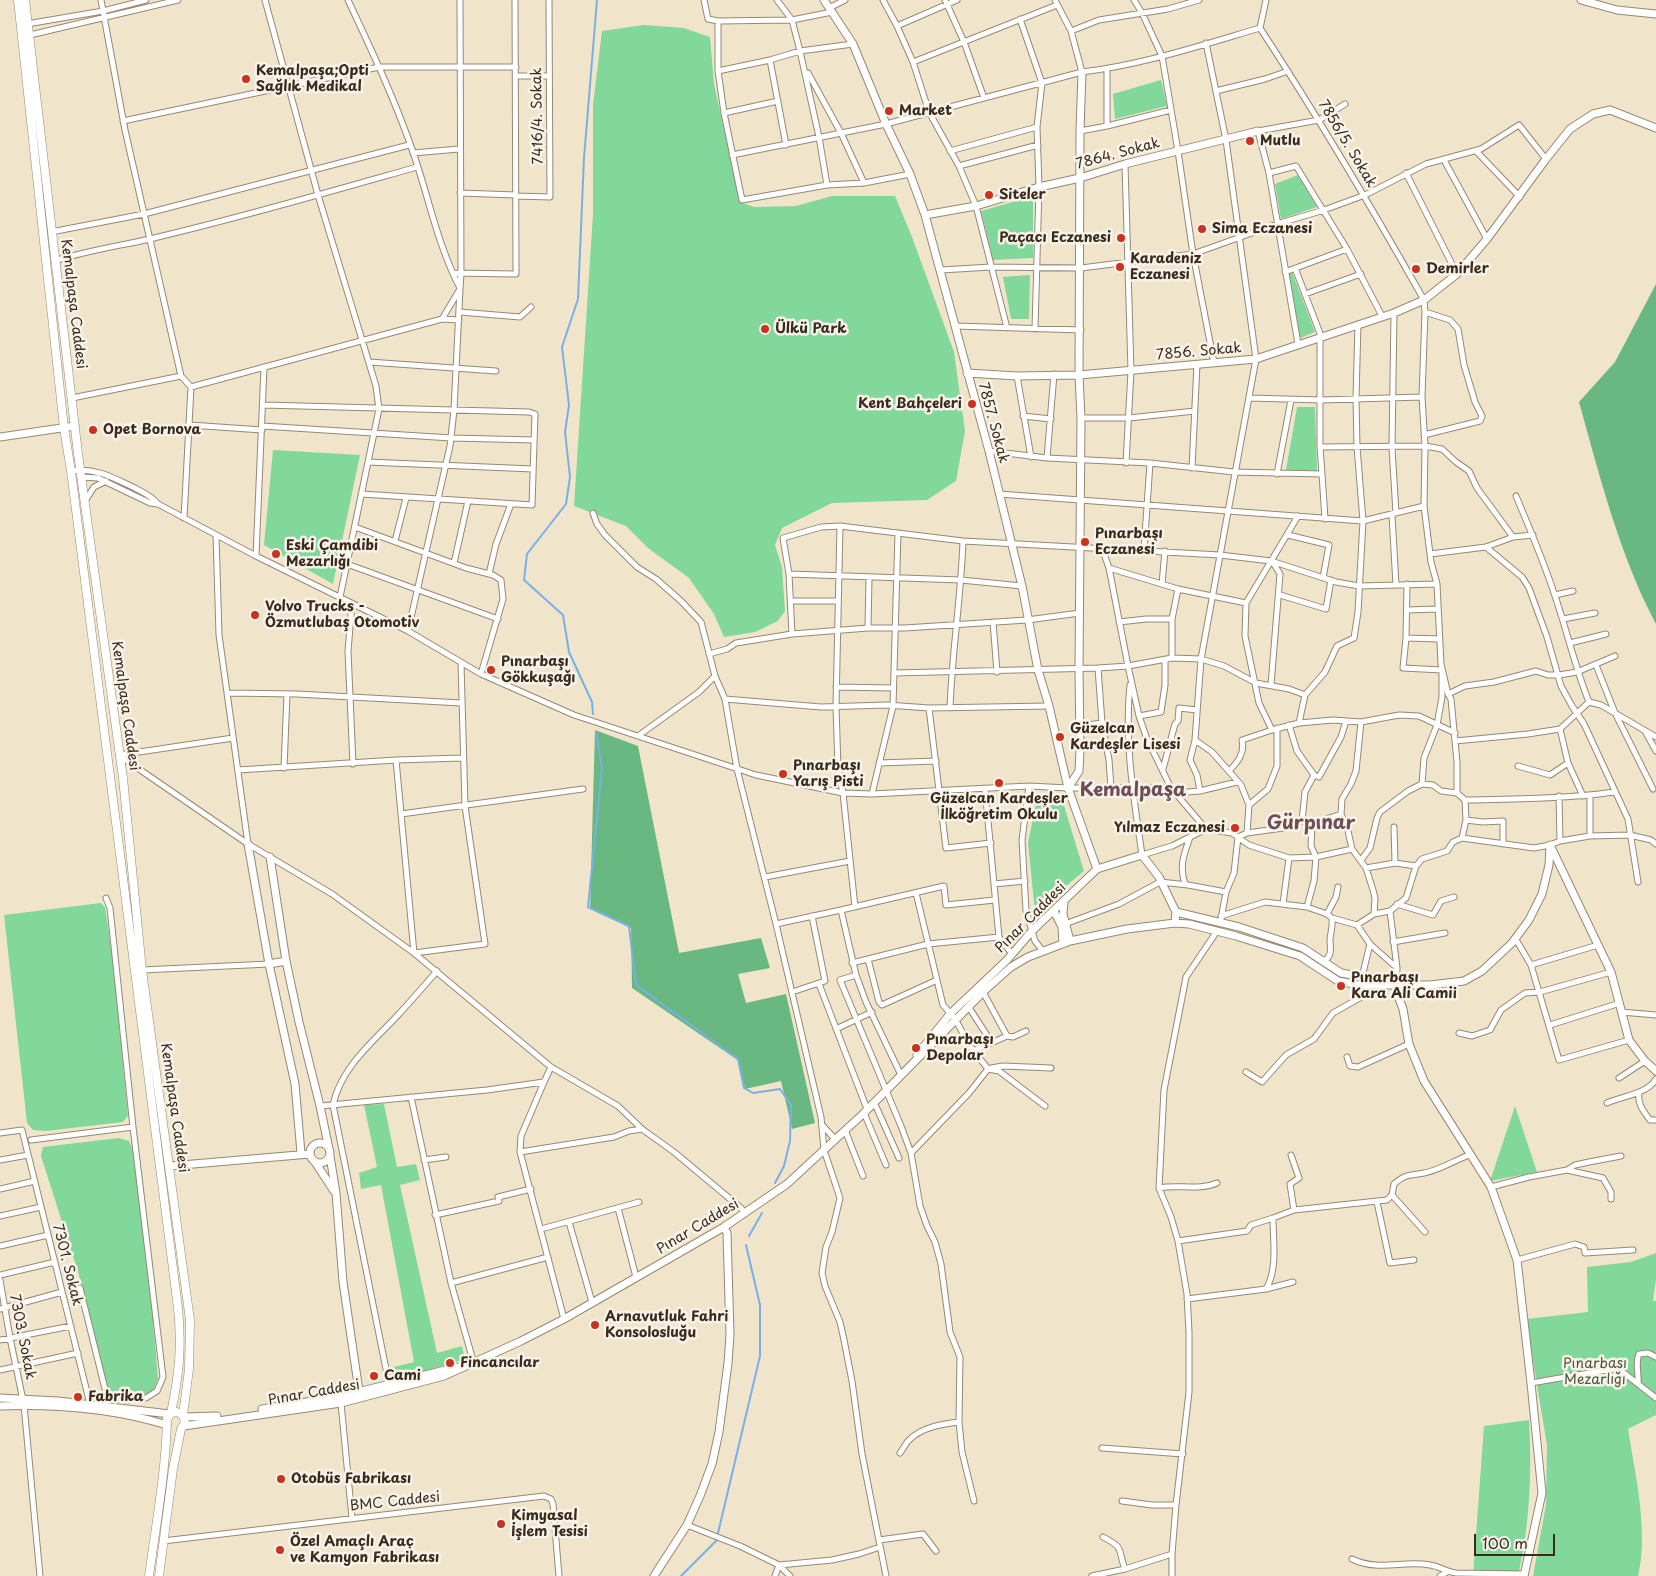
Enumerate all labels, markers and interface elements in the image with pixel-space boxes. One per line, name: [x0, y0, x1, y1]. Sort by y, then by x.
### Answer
place label: Kemalpaşa;Opti Sağlık Medikal: [256, 63, 369, 95]
street label: 7416/4. Sokak: [529, 67, 547, 165]
marker: Kemalpaşa;Opti Sağlık Medikal: [240, 73, 252, 85]
street label: 7856/5. Sokak: [1314, 97, 1380, 191]
place label: Market: [899, 103, 952, 119]
marker: Market: [883, 105, 895, 117]
place label: Mutlu: [1260, 133, 1301, 149]
street label: 7864. Sokak: [1074, 135, 1162, 173]
marker: Mutlu: [1244, 135, 1256, 147]
place label: Siteler: [999, 187, 1046, 203]
marker: Siteler: [983, 189, 995, 201]
place label: Sima Eczanesi: [1212, 221, 1312, 237]
marker: Sima Eczanesi: [1196, 223, 1208, 235]
place label: Paçacı Eczanesi: [999, 230, 1111, 246]
marker: Paçacı Eczanesi: [1115, 232, 1127, 244]
street label: Kemalpaşa Caddesi: [57, 238, 89, 370]
place label: Karadeniz Eczanesi: [1130, 251, 1202, 284]
marker: Karadeniz Eczanesi: [1114, 261, 1126, 273]
place label: Demirler: [1426, 261, 1489, 277]
marker: Demirler: [1410, 263, 1422, 275]
place label: Ülkü Park: [775, 321, 847, 337]
marker: Ülkü Park: [759, 323, 771, 335]
street label: 7856. Sokak: [1156, 340, 1242, 364]
street label: 7857. Sokak: [974, 381, 1012, 465]
place label: Kent Bahçeleri: [858, 396, 962, 412]
marker: Kent Bahçeleri: [966, 398, 978, 410]
place label: Opet Bornova: [103, 422, 201, 438]
marker: Opet Bornova: [87, 424, 99, 436]
place label: Pınarbaşı Eczanesi: [1095, 526, 1163, 558]
marker: Pınarbaşı Eczanesi: [1079, 536, 1091, 548]
place label: Eski Çamdibi Mezarlığı: [286, 538, 378, 570]
marker: Eski Çamdibi Mezarlığı: [270, 548, 282, 560]
place label: Volvo Trucks - Özmutlubaş Otomotiv: [265, 599, 419, 632]
marker: Volvo Trucks - Özmutlubaş Otomotiv: [249, 609, 261, 621]
street label: Kemalpaşa Caddesi: [108, 640, 142, 772]
place label: Pınarbaşı Gökkuşağı: [501, 654, 575, 686]
marker: Pınarbaşı Gökkuşağı: [485, 664, 497, 676]
place label: Güzelcan Kardeşler Lisesi: [1070, 721, 1181, 754]
marker: Güzelcan Kardeşler Lisesi: [1054, 731, 1066, 743]
place label: Pınarbaşı Yarış Pisti: [793, 758, 863, 790]
marker: Pınarbaşı Yarış Pisti: [777, 768, 789, 780]
marker: Güzelcan Kardeşler İlköğretim Okulu: [993, 777, 1005, 789]
district label: Kemalpaşa: [1080, 780, 1186, 802]
place label: Güzelcan Kardeşler İlköğretim Okulu: [930, 791, 1068, 824]
district label: Gürpınar: [1267, 813, 1355, 835]
place label: Yılmaz Eczanesi: [1114, 820, 1225, 836]
marker: Yılmaz Eczanesi: [1229, 822, 1241, 834]
street label: Pınar Caddesi: [992, 879, 1070, 957]
place label: Pınarbaşı Kara Ali Camii: [1351, 970, 1457, 1002]
marker: Pınarbaşı Kara Ali Camii: [1335, 980, 1347, 992]
place label: Pınarbaşı Depolar: [926, 1032, 994, 1064]
street label: Kemalpaşa Caddesi: [157, 1042, 191, 1174]
marker: Pınarbaşı Depolar: [910, 1042, 922, 1054]
street label: Pınar Caddesi: [654, 1196, 742, 1258]
street label: 7301. Sokak: [49, 1222, 85, 1308]
street label: 7303. Sokak: [6, 1293, 38, 1381]
place label: Arnavutluk Fahri Konsolosluğu: [605, 1309, 728, 1341]
marker: Arnavutluk Fahri Konsolosluğu: [589, 1319, 601, 1331]
place label: Fincancılar: [460, 1355, 540, 1371]
park label: Pınarbaşı Mezarlığı: [1563, 1356, 1627, 1388]
marker: Fincancılar: [444, 1357, 456, 1369]
place label: Cami: [384, 1368, 421, 1384]
marker: Cami: [368, 1370, 380, 1382]
street label: Pınar Caddesi: [267, 1377, 361, 1409]
place label: Fabrika: [88, 1389, 144, 1405]
marker: Fabrika: [72, 1391, 84, 1403]
place label: Otobüs Fabrikası: [291, 1471, 411, 1487]
marker: Otobüs Fabrikası: [275, 1473, 287, 1485]
street label: BMC Caddesi: [349, 1489, 441, 1515]
place label: Kimyasal İşlem Tesisi: [511, 1508, 588, 1540]
marker: Kimyasal İşlem Tesisi: [495, 1518, 507, 1530]
scale bar: [1476, 1524, 1557, 1556]
text: 100 m: [1482, 1531, 1528, 1554]
place label: Özel Amaçlı Araç ve Kamyon Fabrikası: [290, 1534, 439, 1566]
marker: Özel Amaçlı Araç ve Kamyon Fabrikası: [274, 1544, 286, 1556]

